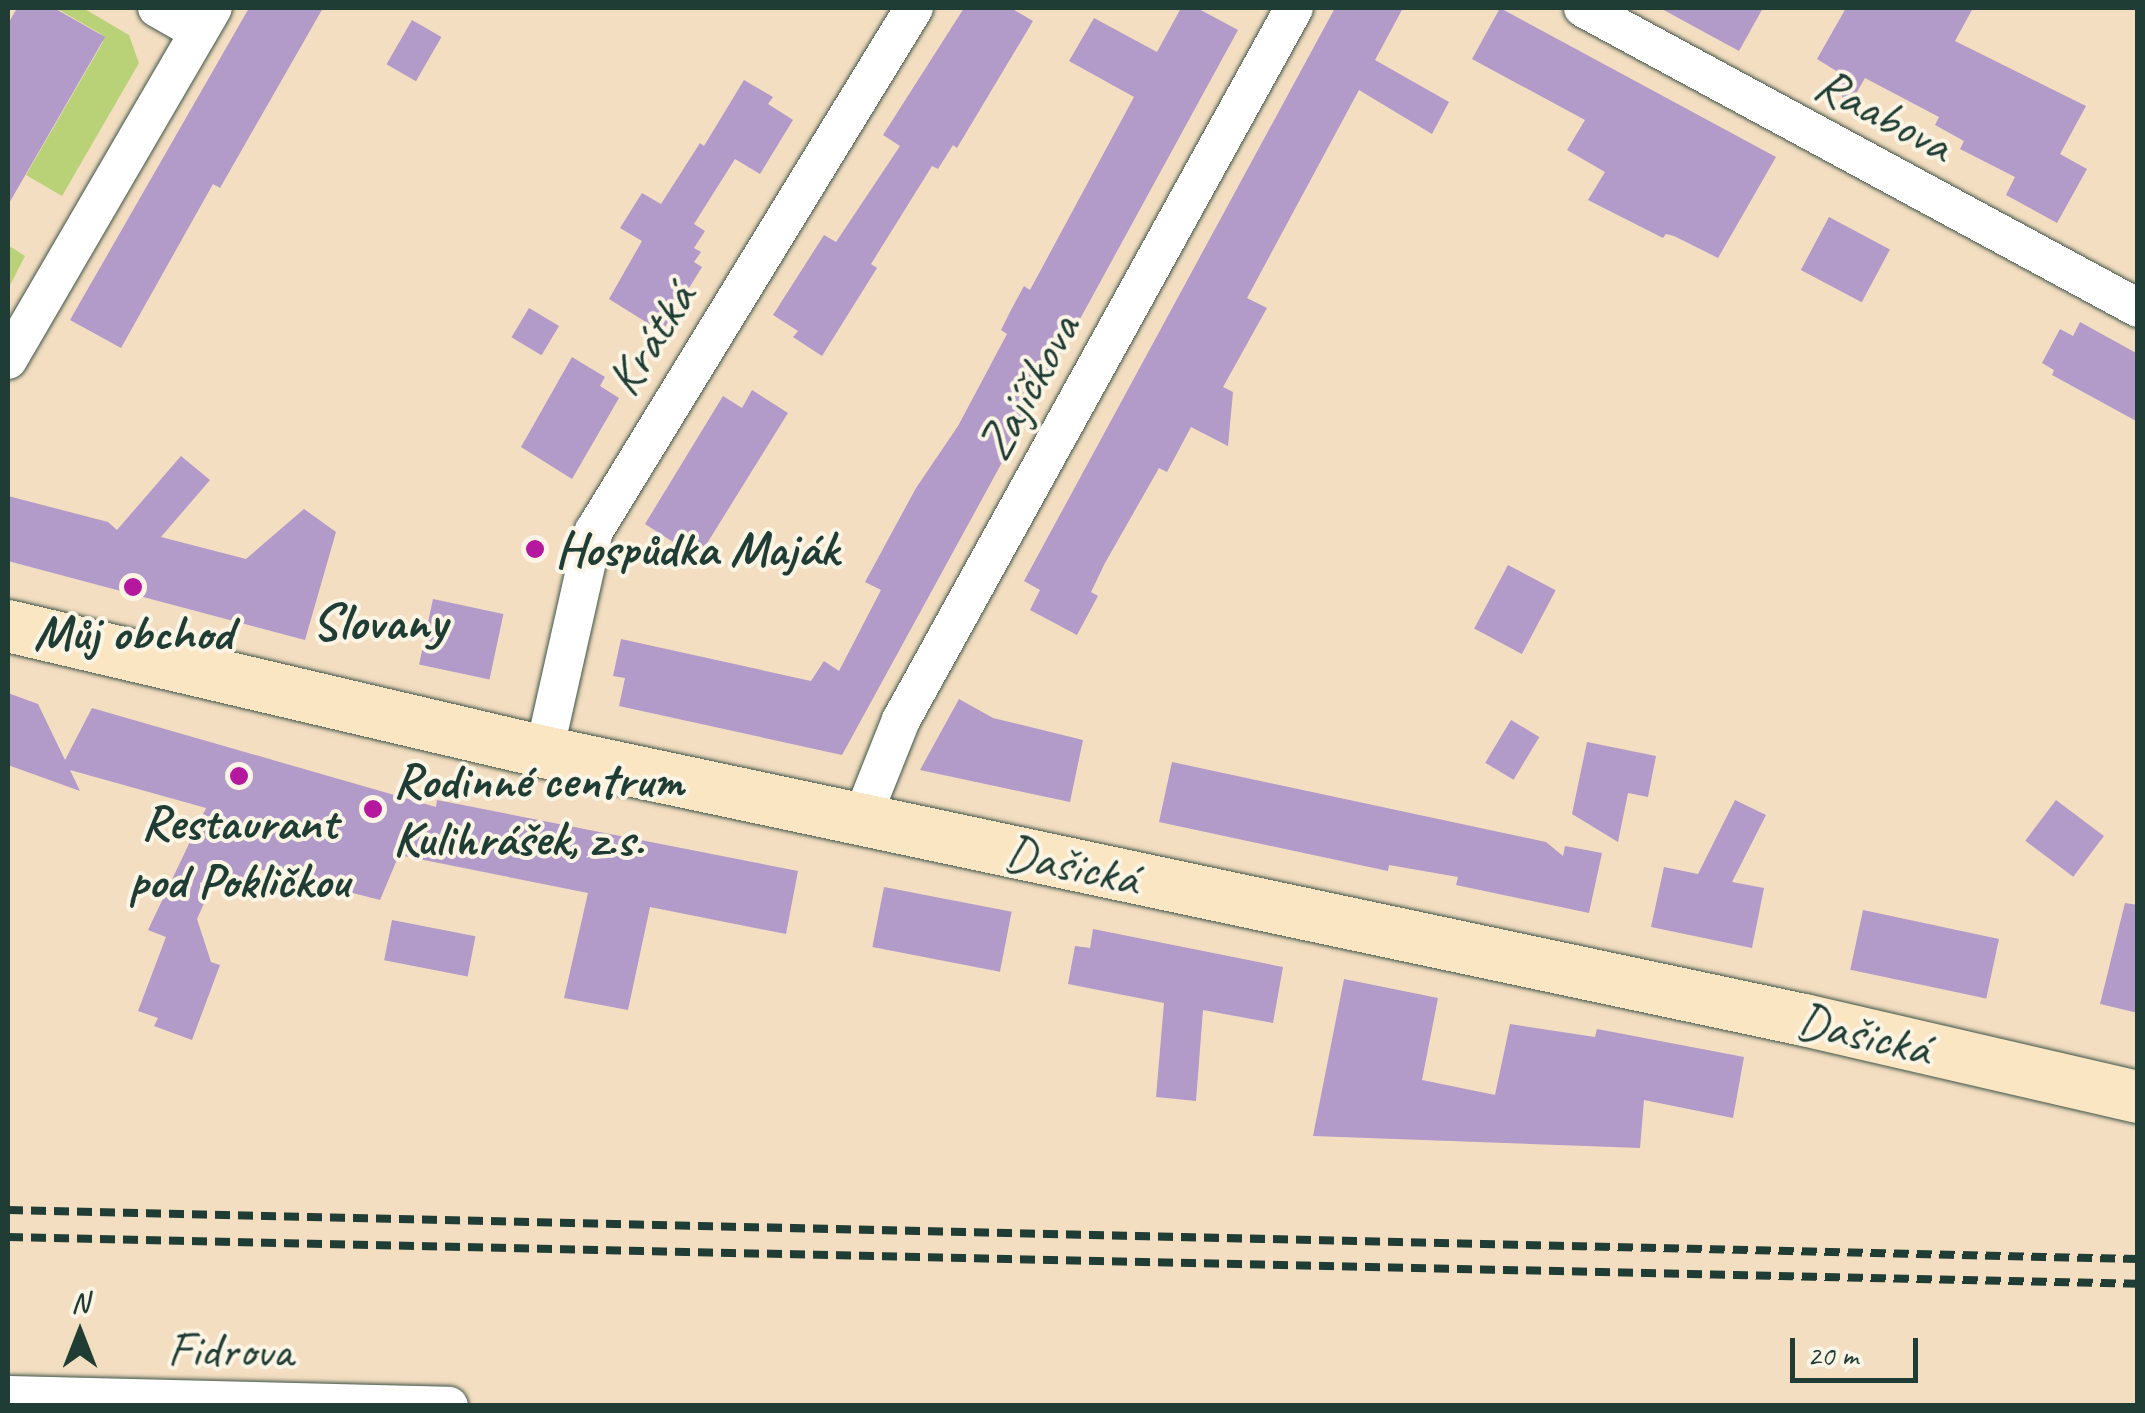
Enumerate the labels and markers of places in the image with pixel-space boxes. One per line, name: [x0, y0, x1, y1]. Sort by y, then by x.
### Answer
place label: Hospůdka Maják: [555, 519, 840, 579]
marker: Hospůdka Maják: [524, 538, 546, 560]
marker: Můj obchod: [122, 576, 144, 598]
place label: Můj obchod: [34, 603, 232, 663]
place label: Rodinné centrum Kulihrášek, z.s.: [393, 750, 683, 868]
marker: Restaurant pod Pokličkou: [228, 765, 250, 787]
place label: Restaurant pod Pokličkou: [129, 792, 349, 910]
marker: Rodinné centrum Kulihrášek, z.s.: [362, 798, 384, 820]

